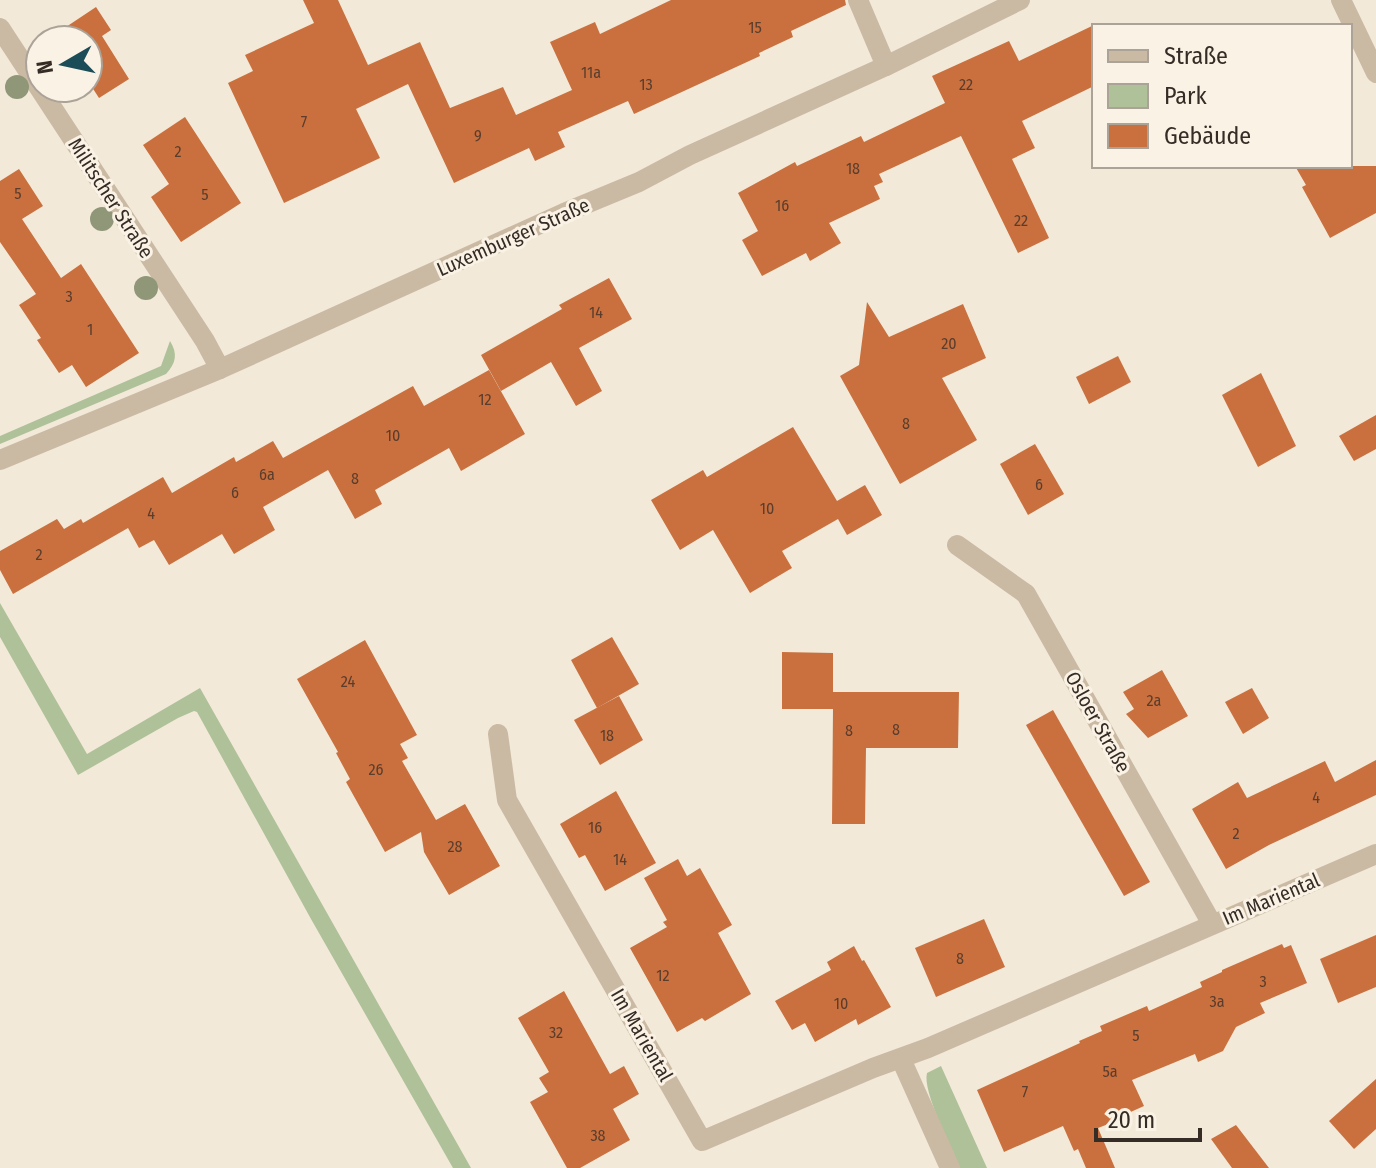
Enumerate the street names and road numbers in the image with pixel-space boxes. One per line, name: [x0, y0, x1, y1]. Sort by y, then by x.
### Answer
street label: Militscher Straße: [63, 133, 159, 263]
street label: Luxemburger Straße: [433, 193, 593, 281]
street label: Osloer Straße: [1060, 667, 1136, 777]
street label: Im Mariental: [1219, 868, 1323, 930]
street label: Im Mariental: [606, 984, 678, 1086]

